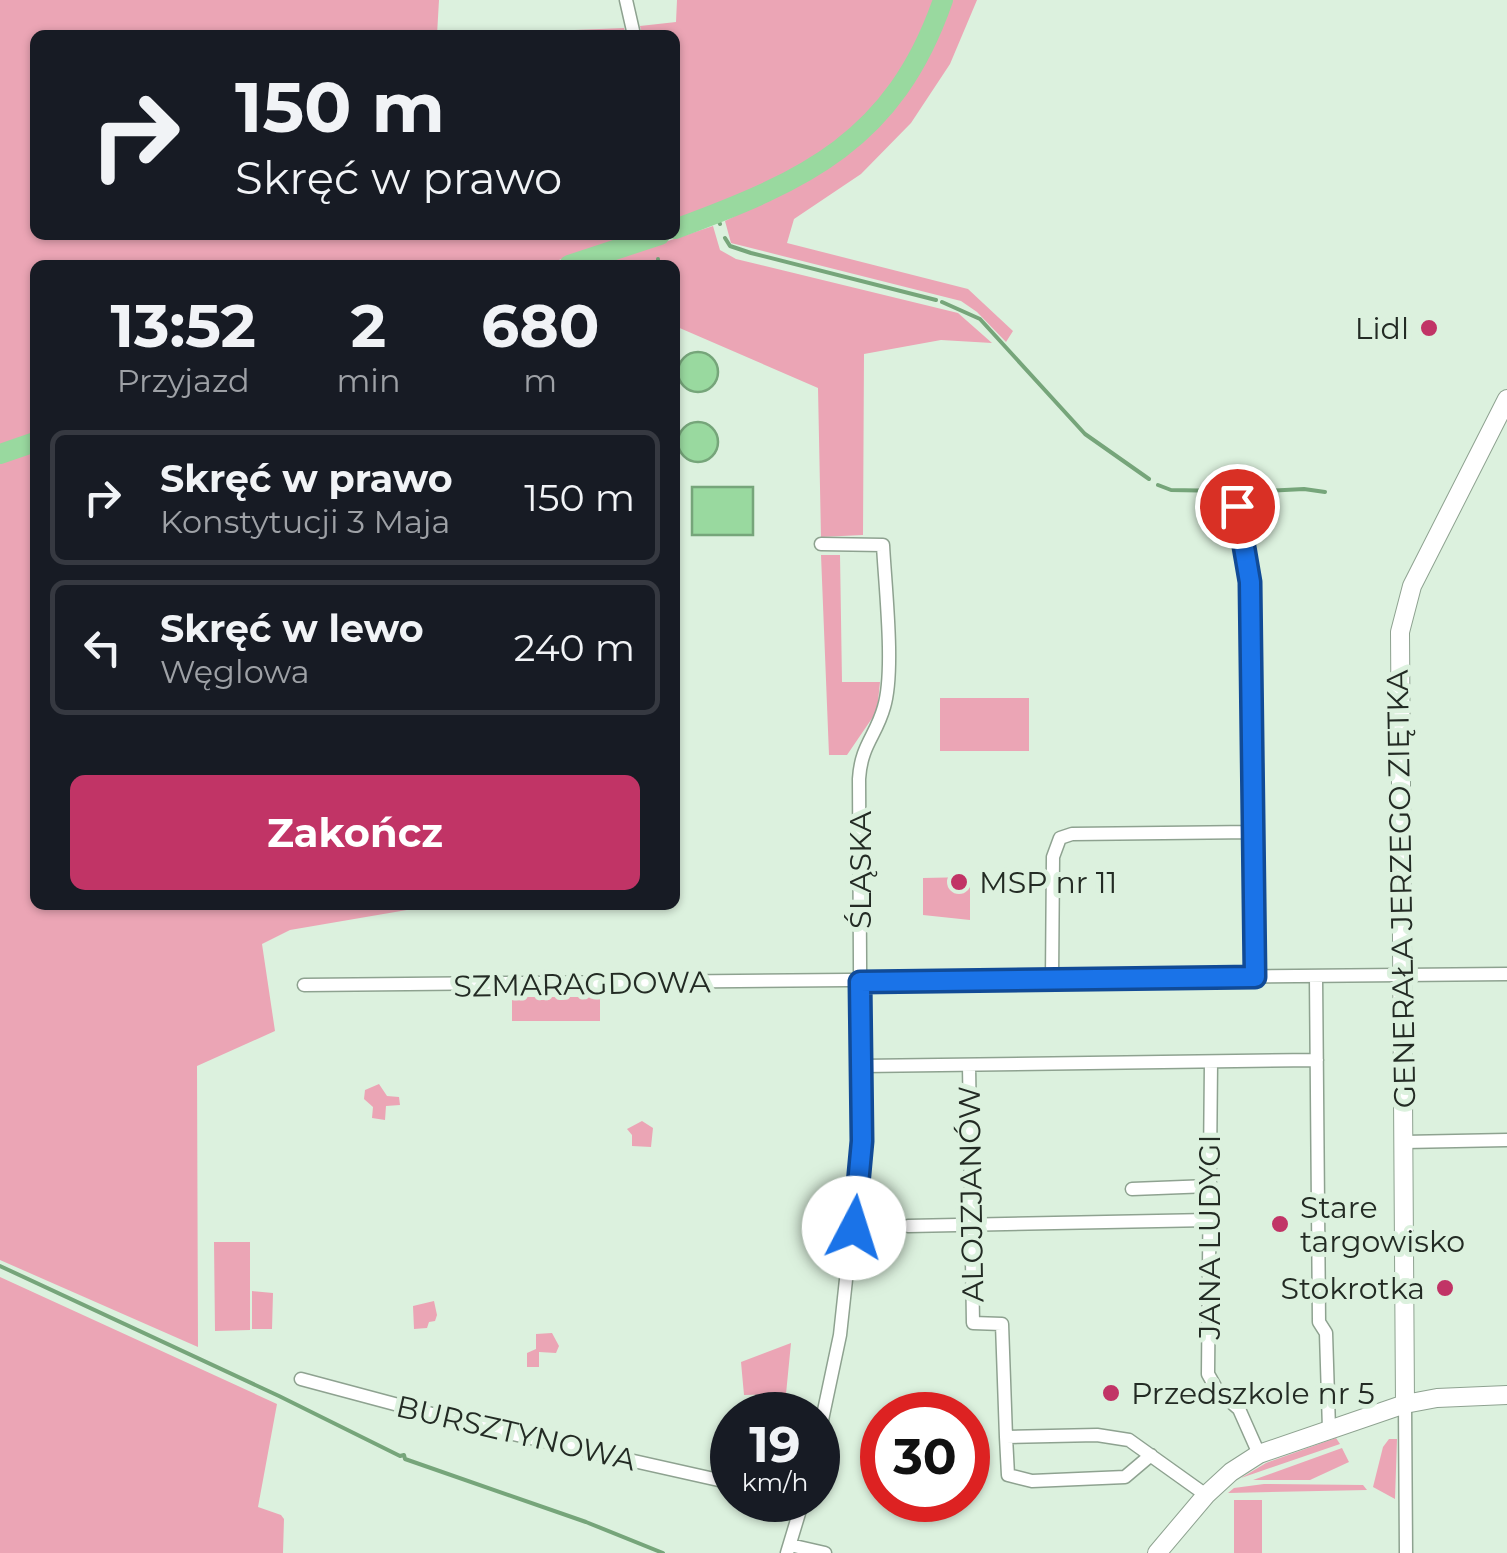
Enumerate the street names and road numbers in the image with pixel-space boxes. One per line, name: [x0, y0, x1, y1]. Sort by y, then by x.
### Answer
street label: GENERAŁA JERZEGO ZIĘTKA: [1379, 669, 1423, 1109]
street label: ŚLĄSKA: [842, 810, 879, 929]
street label: SZMARAGDOWA: [453, 963, 711, 1005]
street label: ALOJZJANÓW: [951, 1085, 991, 1303]
street label: JANA LUDYGI: [1191, 1134, 1228, 1341]
street label: BURSZTYNOWA: [393, 1387, 640, 1479]

